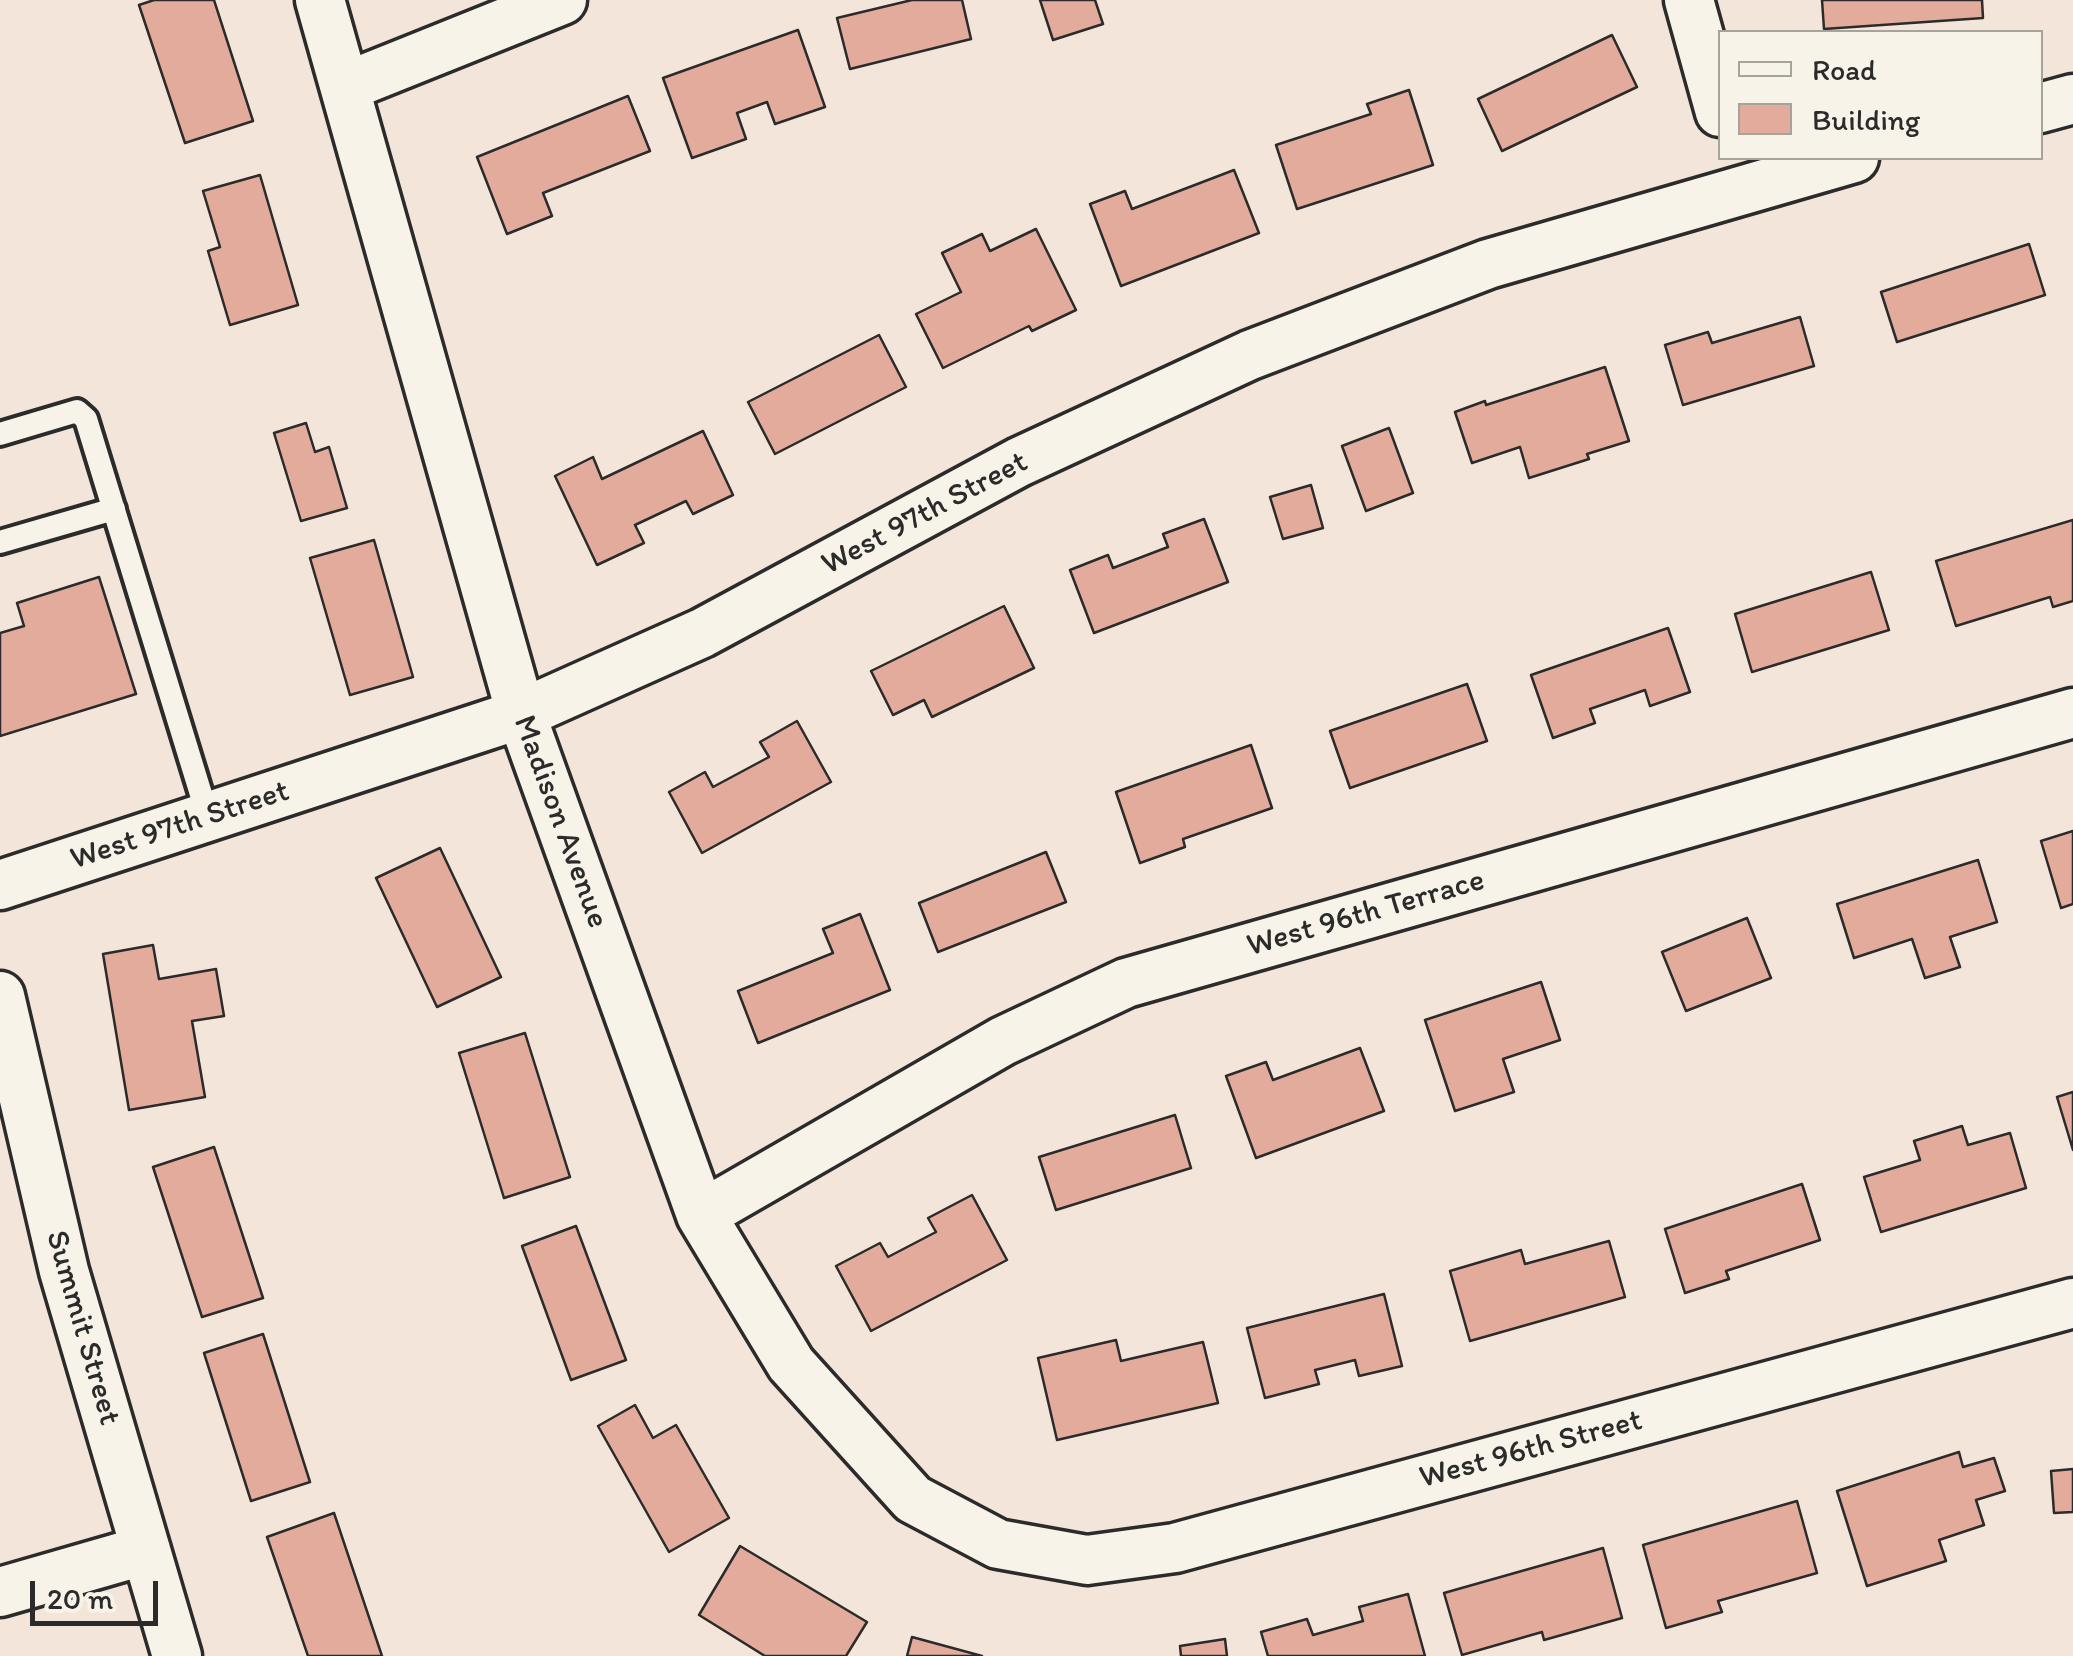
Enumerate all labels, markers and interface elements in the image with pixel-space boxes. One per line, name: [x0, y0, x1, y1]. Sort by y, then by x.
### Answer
legend: [1718, 30, 2043, 160]
text: Road: [1812, 51, 1877, 88]
text: Building: [1812, 101, 1920, 138]
street label: West 97th Street: [815, 444, 1035, 584]
street label: Madison Avenue: [504, 710, 616, 934]
street label: West 97th Street: [66, 773, 294, 879]
street label: West 96th Terrace: [1243, 862, 1489, 966]
street label: Summit Street: [36, 1226, 128, 1430]
street label: West 96th Street: [1416, 1402, 1646, 1498]
scale bar: [35, 1561, 162, 1623]
text: 20 m: [47, 1580, 113, 1617]

